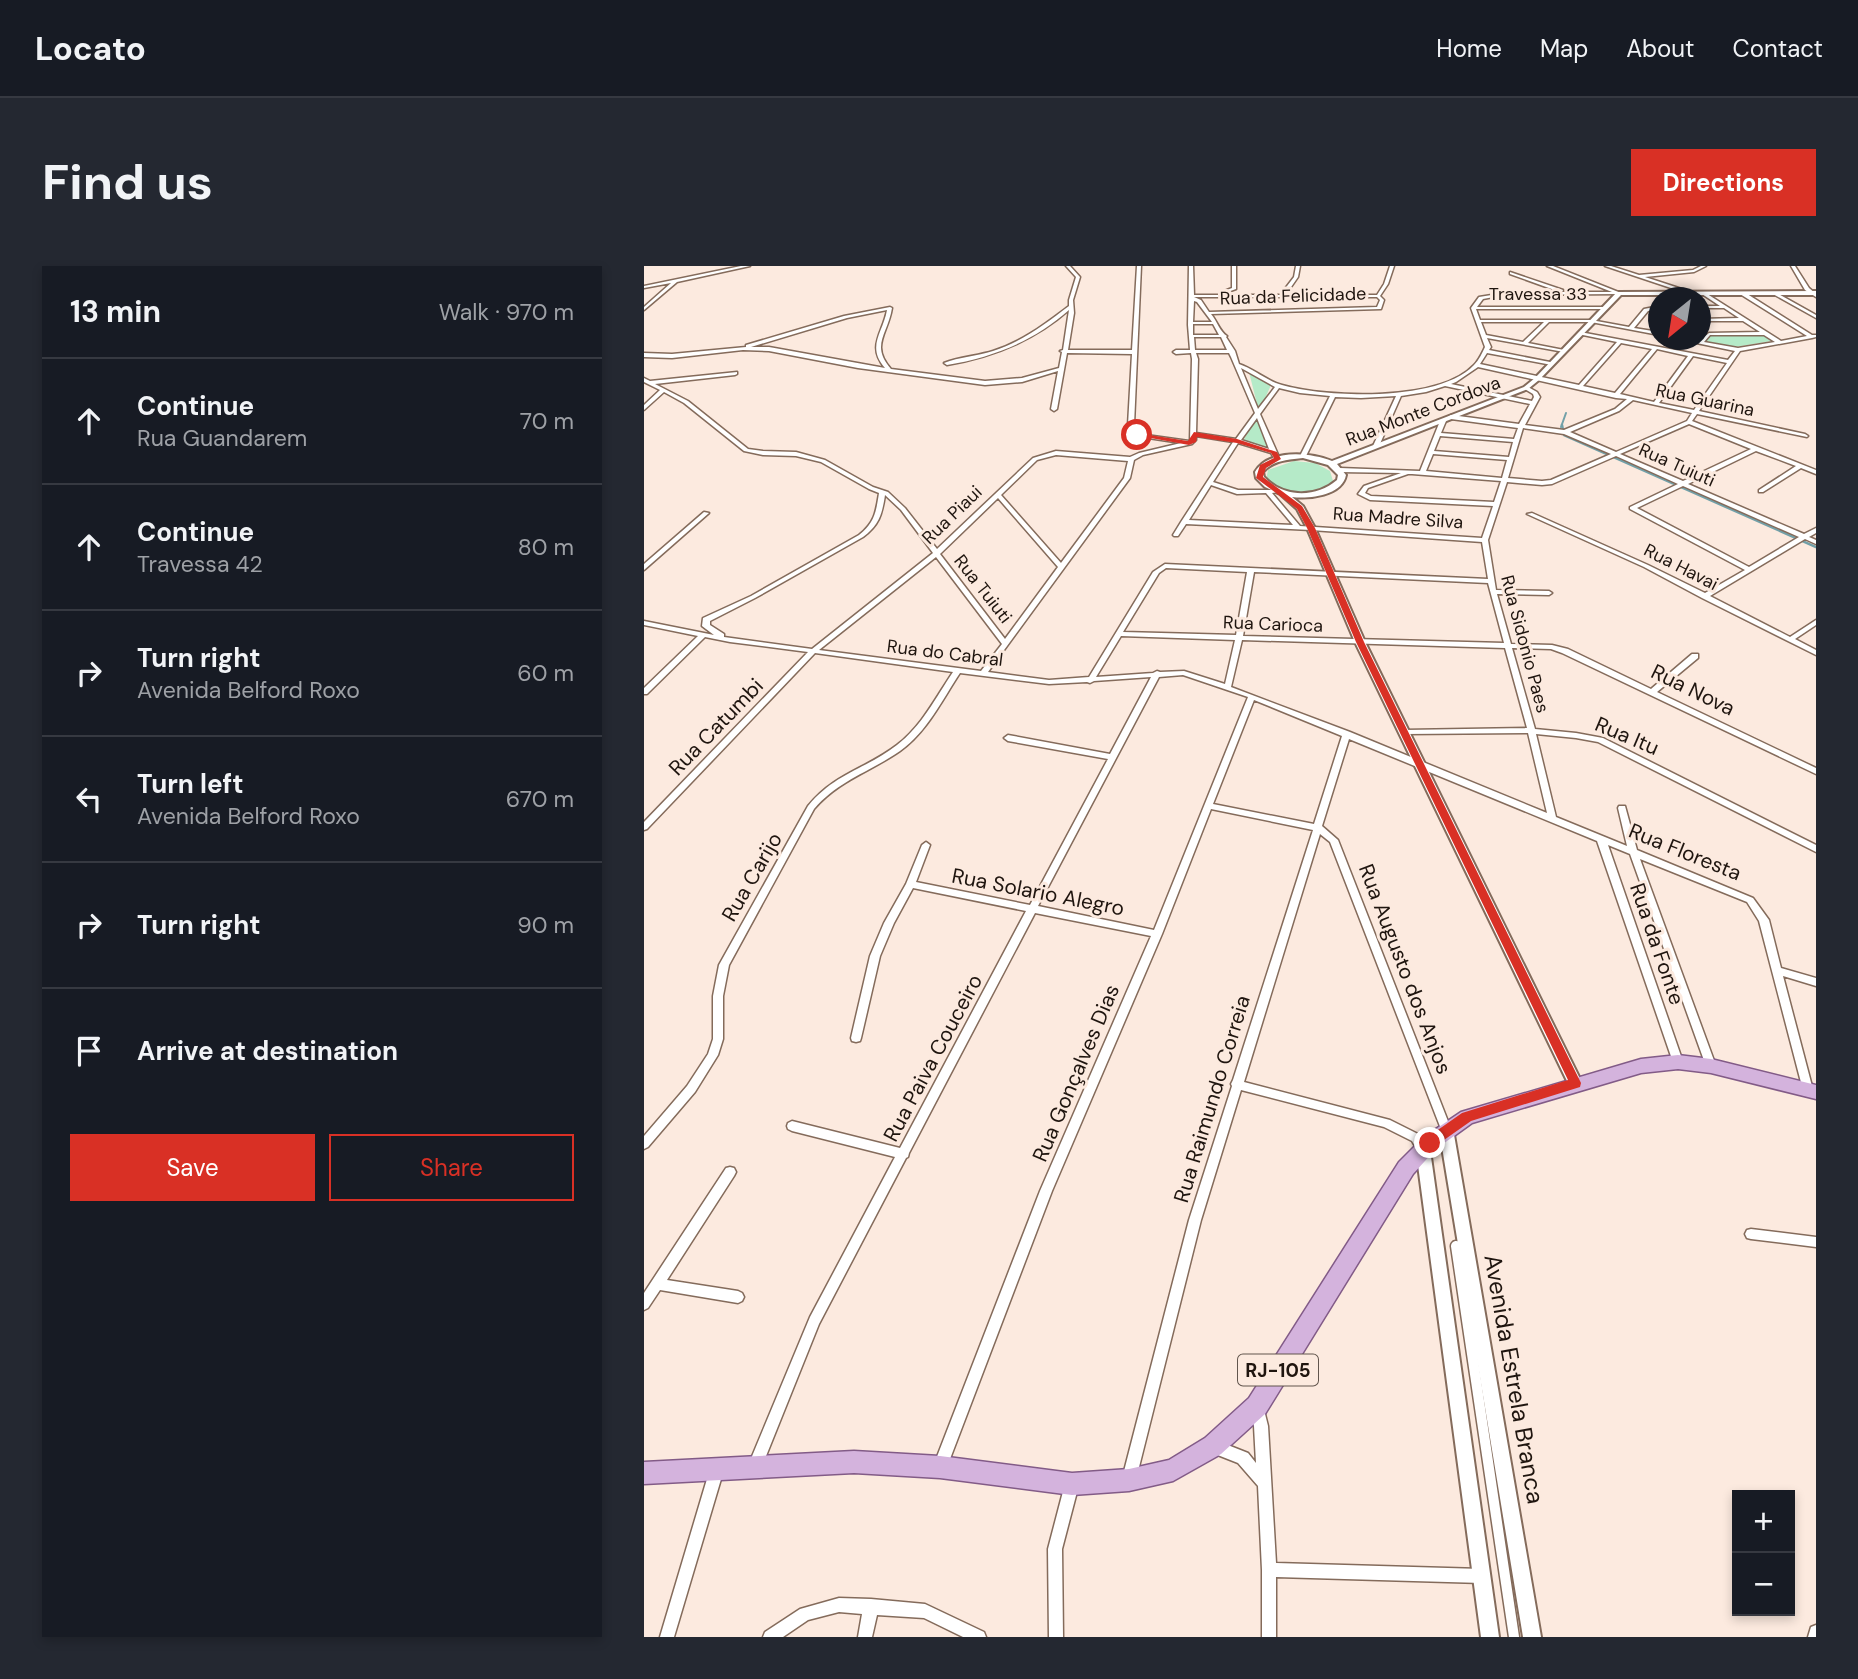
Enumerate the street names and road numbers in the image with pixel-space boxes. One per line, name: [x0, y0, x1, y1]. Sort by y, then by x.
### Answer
street label: Rua da Felicidade: [1219, 281, 1367, 311]
street label: Travessa 33: [1489, 282, 1587, 306]
street label: Rua Monte Cordova: [1342, 370, 1504, 452]
street label: Rua Guarina: [1653, 378, 1757, 422]
street label: Rua Tuiuti: [1635, 438, 1719, 492]
street label: Rua Piaui: [917, 480, 987, 550]
street label: Rua Madre Silva: [1332, 501, 1464, 535]
street label: Rua Havai: [1640, 538, 1722, 596]
street label: Rua Tuiuti: [949, 550, 1017, 628]
street label: Rua Sidonio Paes: [1495, 573, 1555, 715]
street label: Rua Carioca: [1223, 610, 1323, 638]
street label: Rua do Cabral: [886, 634, 1004, 672]
street label: Rua Nova: [1646, 658, 1740, 722]
street label: Rua Catumbi: [663, 672, 769, 782]
street label: Rua Itu: [1591, 710, 1663, 762]
street label: Rua Floresta: [1625, 817, 1745, 887]
street label: Rua Carijo: [715, 827, 789, 927]
street label: Rua Augusto dos Anjos: [1352, 860, 1458, 1078]
street label: Rua Solario Alegro: [949, 862, 1127, 922]
street label: Rua da Fonte: [1623, 879, 1691, 1009]
street label: Rua Paiva Couceiro: [877, 969, 989, 1147]
street label: Rua Gonçalves Dias: [1026, 980, 1126, 1166]
street label: Rua Raimundo Correia: [1167, 992, 1257, 1206]
street label: Avenida Estrela Branca: [1477, 1252, 1552, 1506]
road number: RJ-105: [1238, 1354, 1318, 1386]

